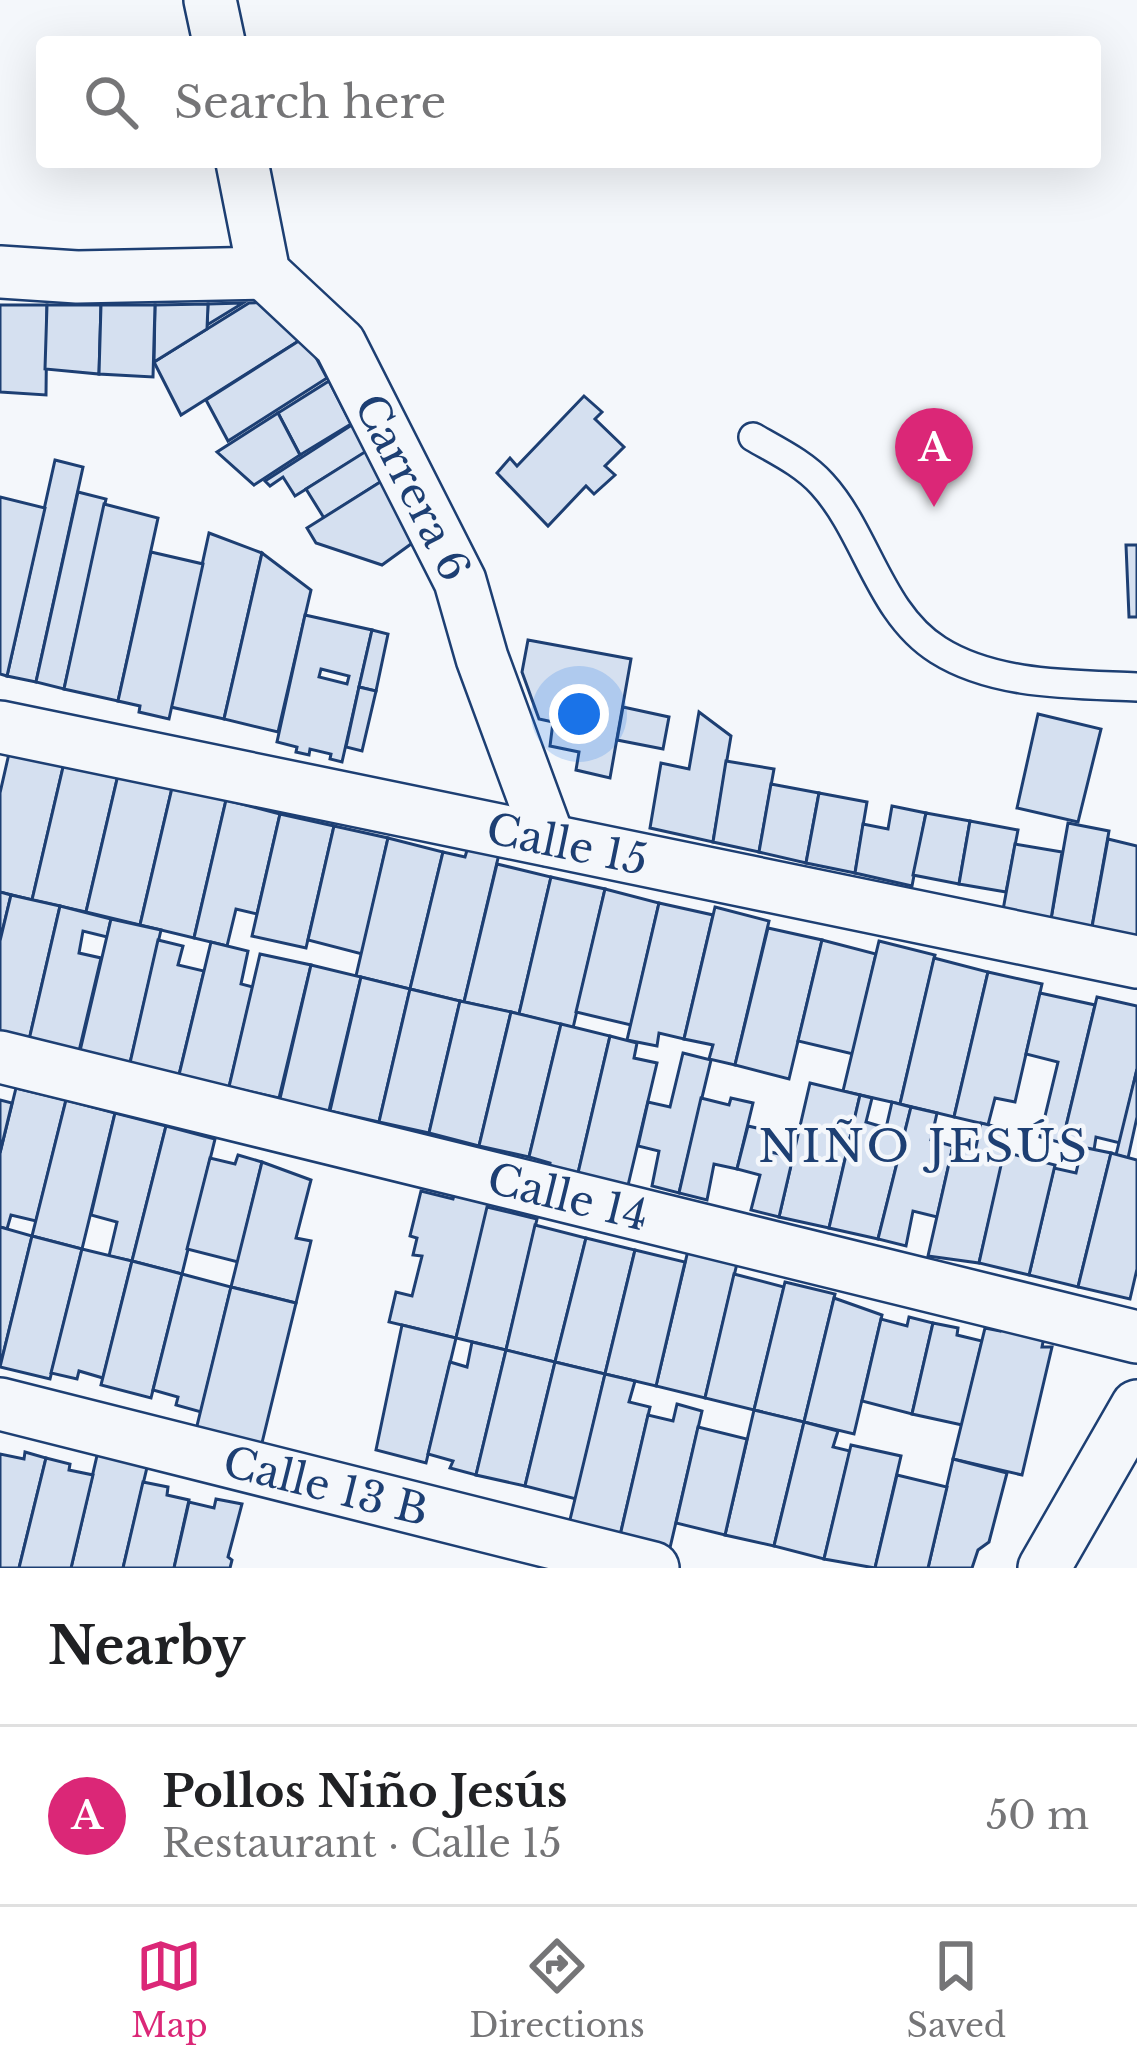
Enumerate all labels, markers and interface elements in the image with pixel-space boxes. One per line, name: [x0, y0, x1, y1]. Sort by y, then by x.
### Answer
search box: [36, 36, 1101, 168]
icon: search: [78, 69, 144, 135]
text: Search here: [174, 74, 446, 130]
street label: Carrera 6: [344, 385, 482, 590]
pin: A: [895, 408, 973, 507]
your location: [549, 684, 609, 744]
street label: Calle 15: [482, 802, 652, 886]
district label: NIÑO JESÚS: [758, 1118, 1090, 1174]
street label: Calle 14: [482, 1152, 654, 1242]
street label: Calle 13 B: [218, 1435, 434, 1537]
text: Nearby: [48, 1615, 245, 1678]
text: Pollos Niño Jesús: [162, 1763, 567, 1819]
text: A: [71, 1791, 103, 1840]
text: 50 m: [986, 1791, 1089, 1840]
text: Restaurant · Calle 15: [162, 1819, 562, 1868]
tab: Map: [131, 1933, 208, 2046]
tab: Directions: [469, 1933, 645, 2046]
tab: Saved: [907, 1933, 1006, 2046]

